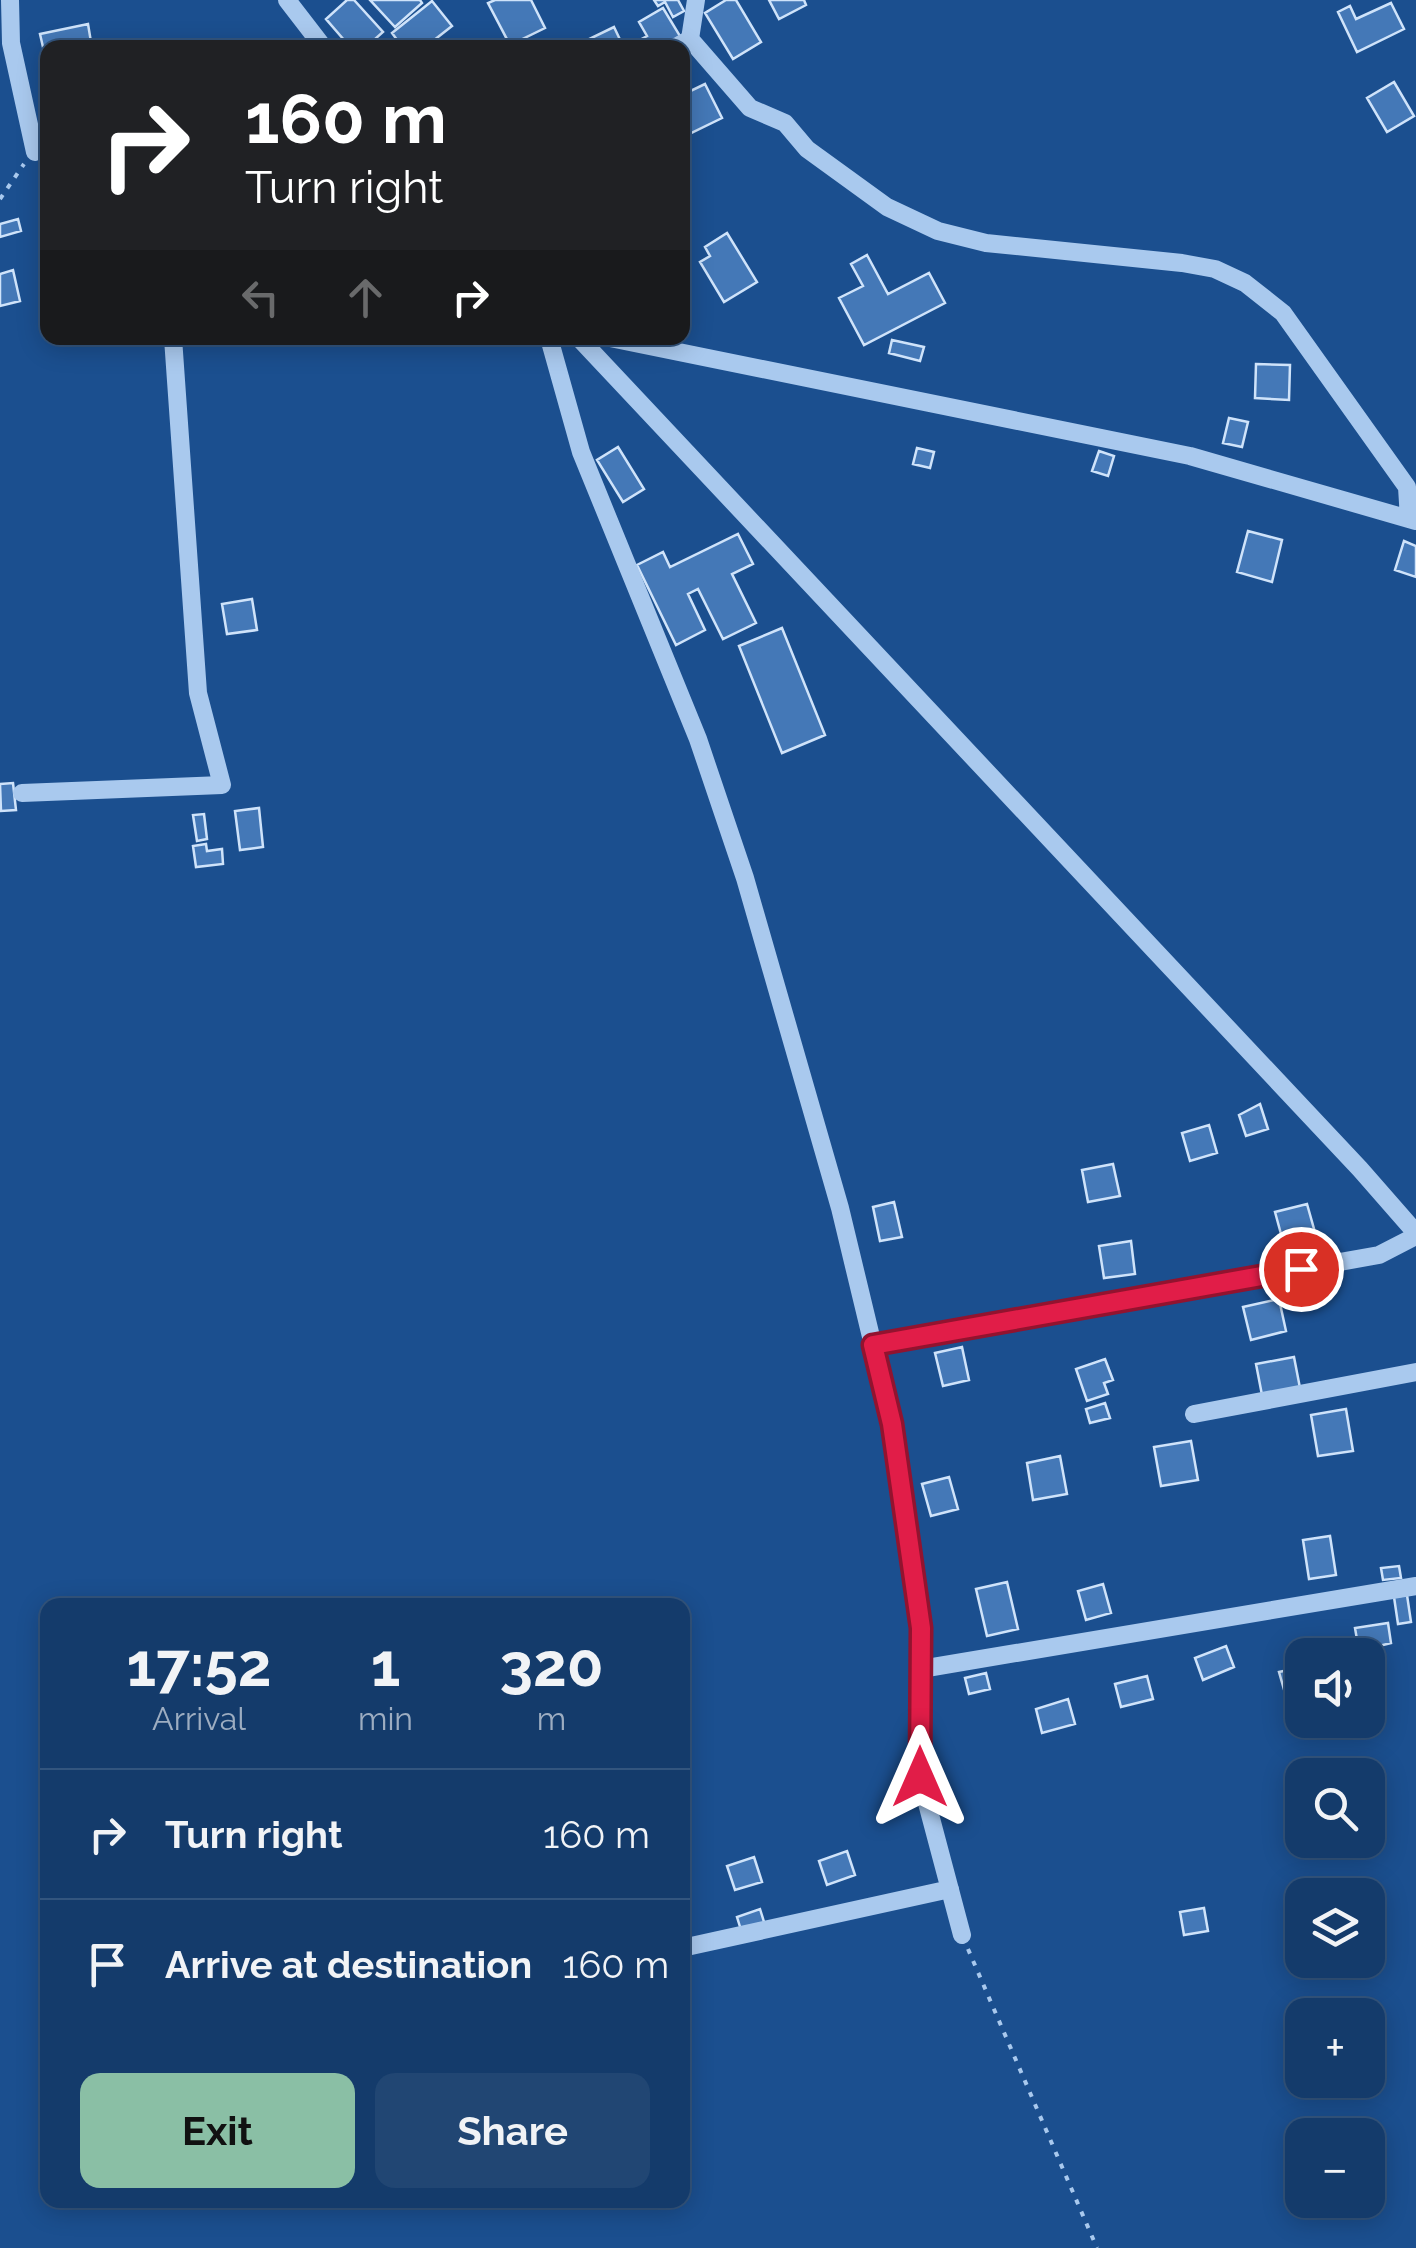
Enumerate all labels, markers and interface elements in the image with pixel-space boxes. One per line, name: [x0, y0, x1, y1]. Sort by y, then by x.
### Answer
text: 160 m: [245, 77, 447, 159]
icon: right: [80, 80, 210, 210]
text: Turn right: [245, 161, 443, 214]
icon: left: [233, 270, 288, 325]
icon: ahead: [338, 270, 393, 325]
icon: right: [443, 270, 498, 325]
pin: [1259, 1227, 1344, 1312]
icon: arrive: [1274, 1242, 1329, 1297]
text: 17:52: [126, 1630, 272, 1700]
text: 1: [371, 1630, 400, 1700]
text: 320: [499, 1630, 604, 1700]
map controls: [1285, 1638, 1385, 2218]
button: sound: [1285, 1638, 1385, 1738]
text: Arrival: [152, 1700, 246, 1737]
text: min: [358, 1700, 413, 1737]
text: m: [537, 1700, 566, 1737]
position arrow: [868, 1725, 972, 1829]
button: search: [1285, 1758, 1385, 1858]
icon: right: [80, 1807, 135, 1862]
text: Turn right: [165, 1812, 342, 1857]
text: 160 m: [543, 1812, 650, 1857]
button: layers: [1285, 1878, 1385, 1978]
icon: arrive: [80, 1937, 135, 1992]
text: Arrive at destination: [165, 1942, 532, 1987]
text: 160 m: [562, 1942, 669, 1987]
button: +: [1285, 1998, 1385, 2098]
button: Exit: [80, 2073, 355, 2188]
button: Share: [375, 2073, 650, 2188]
button: −: [1285, 2118, 1385, 2218]

